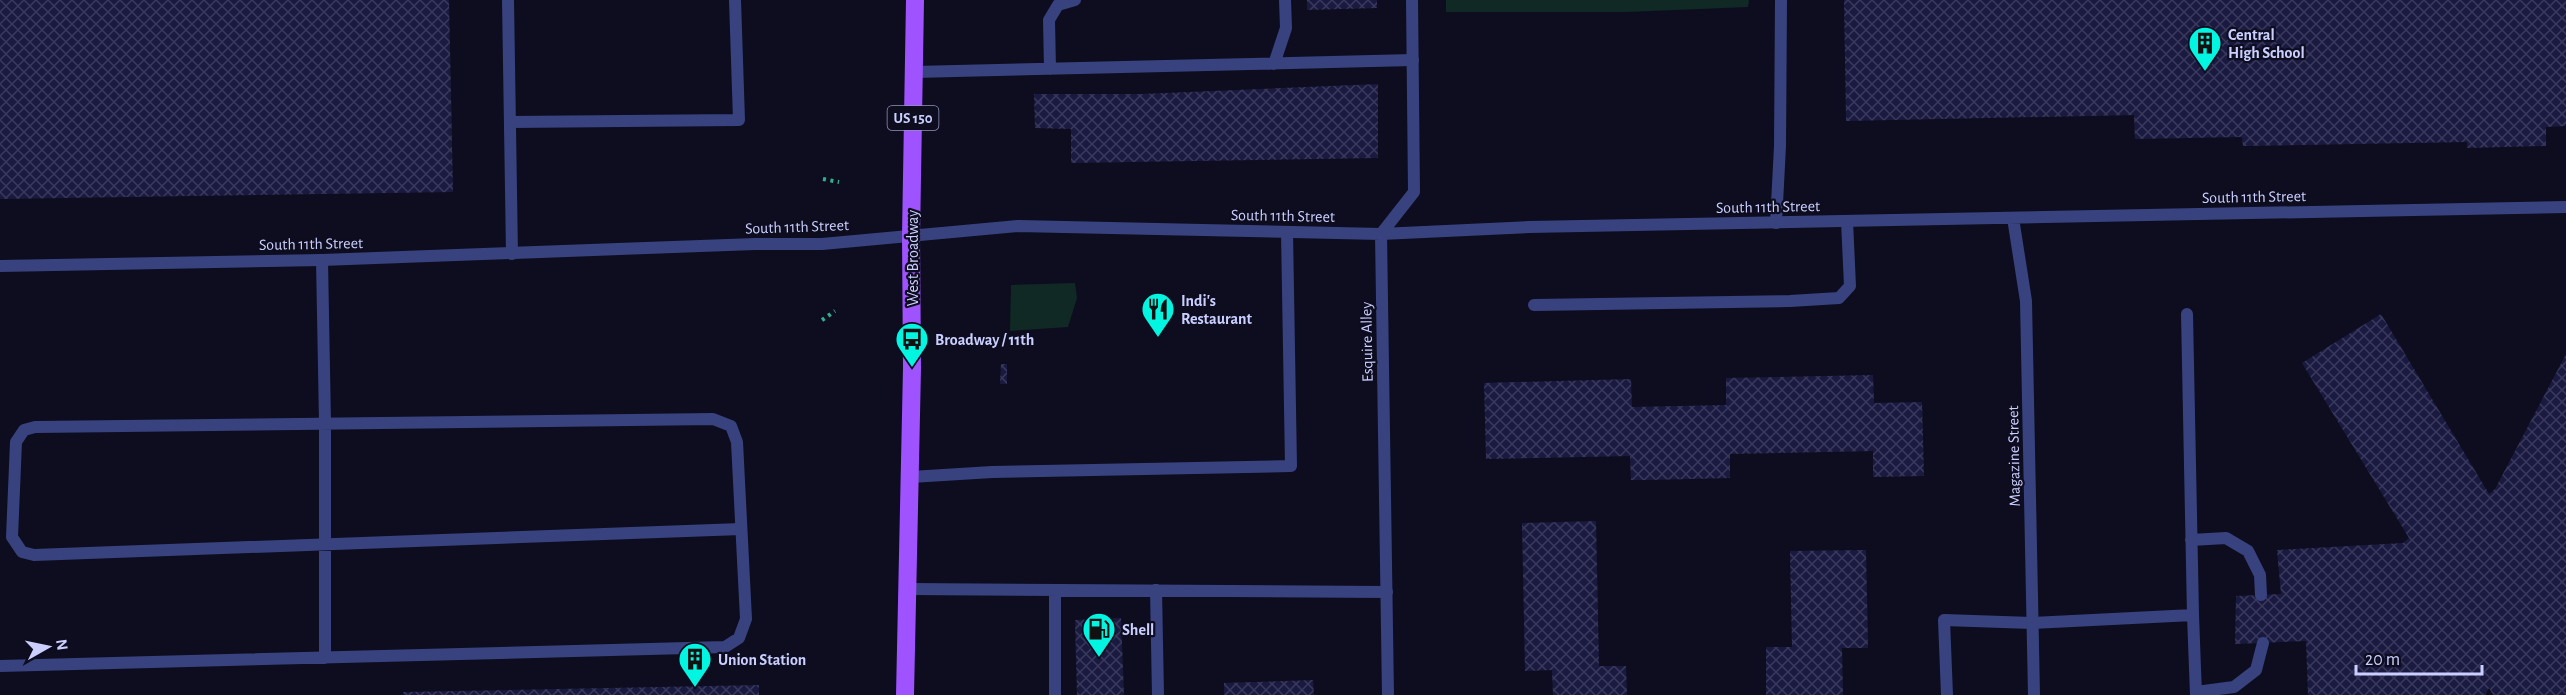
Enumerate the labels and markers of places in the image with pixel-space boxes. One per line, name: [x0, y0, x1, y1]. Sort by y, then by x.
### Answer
building icon: Central High School: [2187, 25, 2223, 72]
place label: Central High School: [2228, 27, 2305, 61]
restaurant icon: Indi's Restaurant: [1140, 291, 1176, 338]
place label: Indi's Restaurant: [1181, 293, 1252, 327]
bus stop icon: Broadway / 11th: [894, 321, 930, 368]
place label: Broadway / 11th: [935, 332, 1034, 349]
fuel station icon: Shell: [1081, 611, 1117, 658]
place label: Shell: [1122, 622, 1154, 638]
building icon: Union Station: [677, 641, 713, 688]
place label: Union Station: [718, 652, 806, 668]

